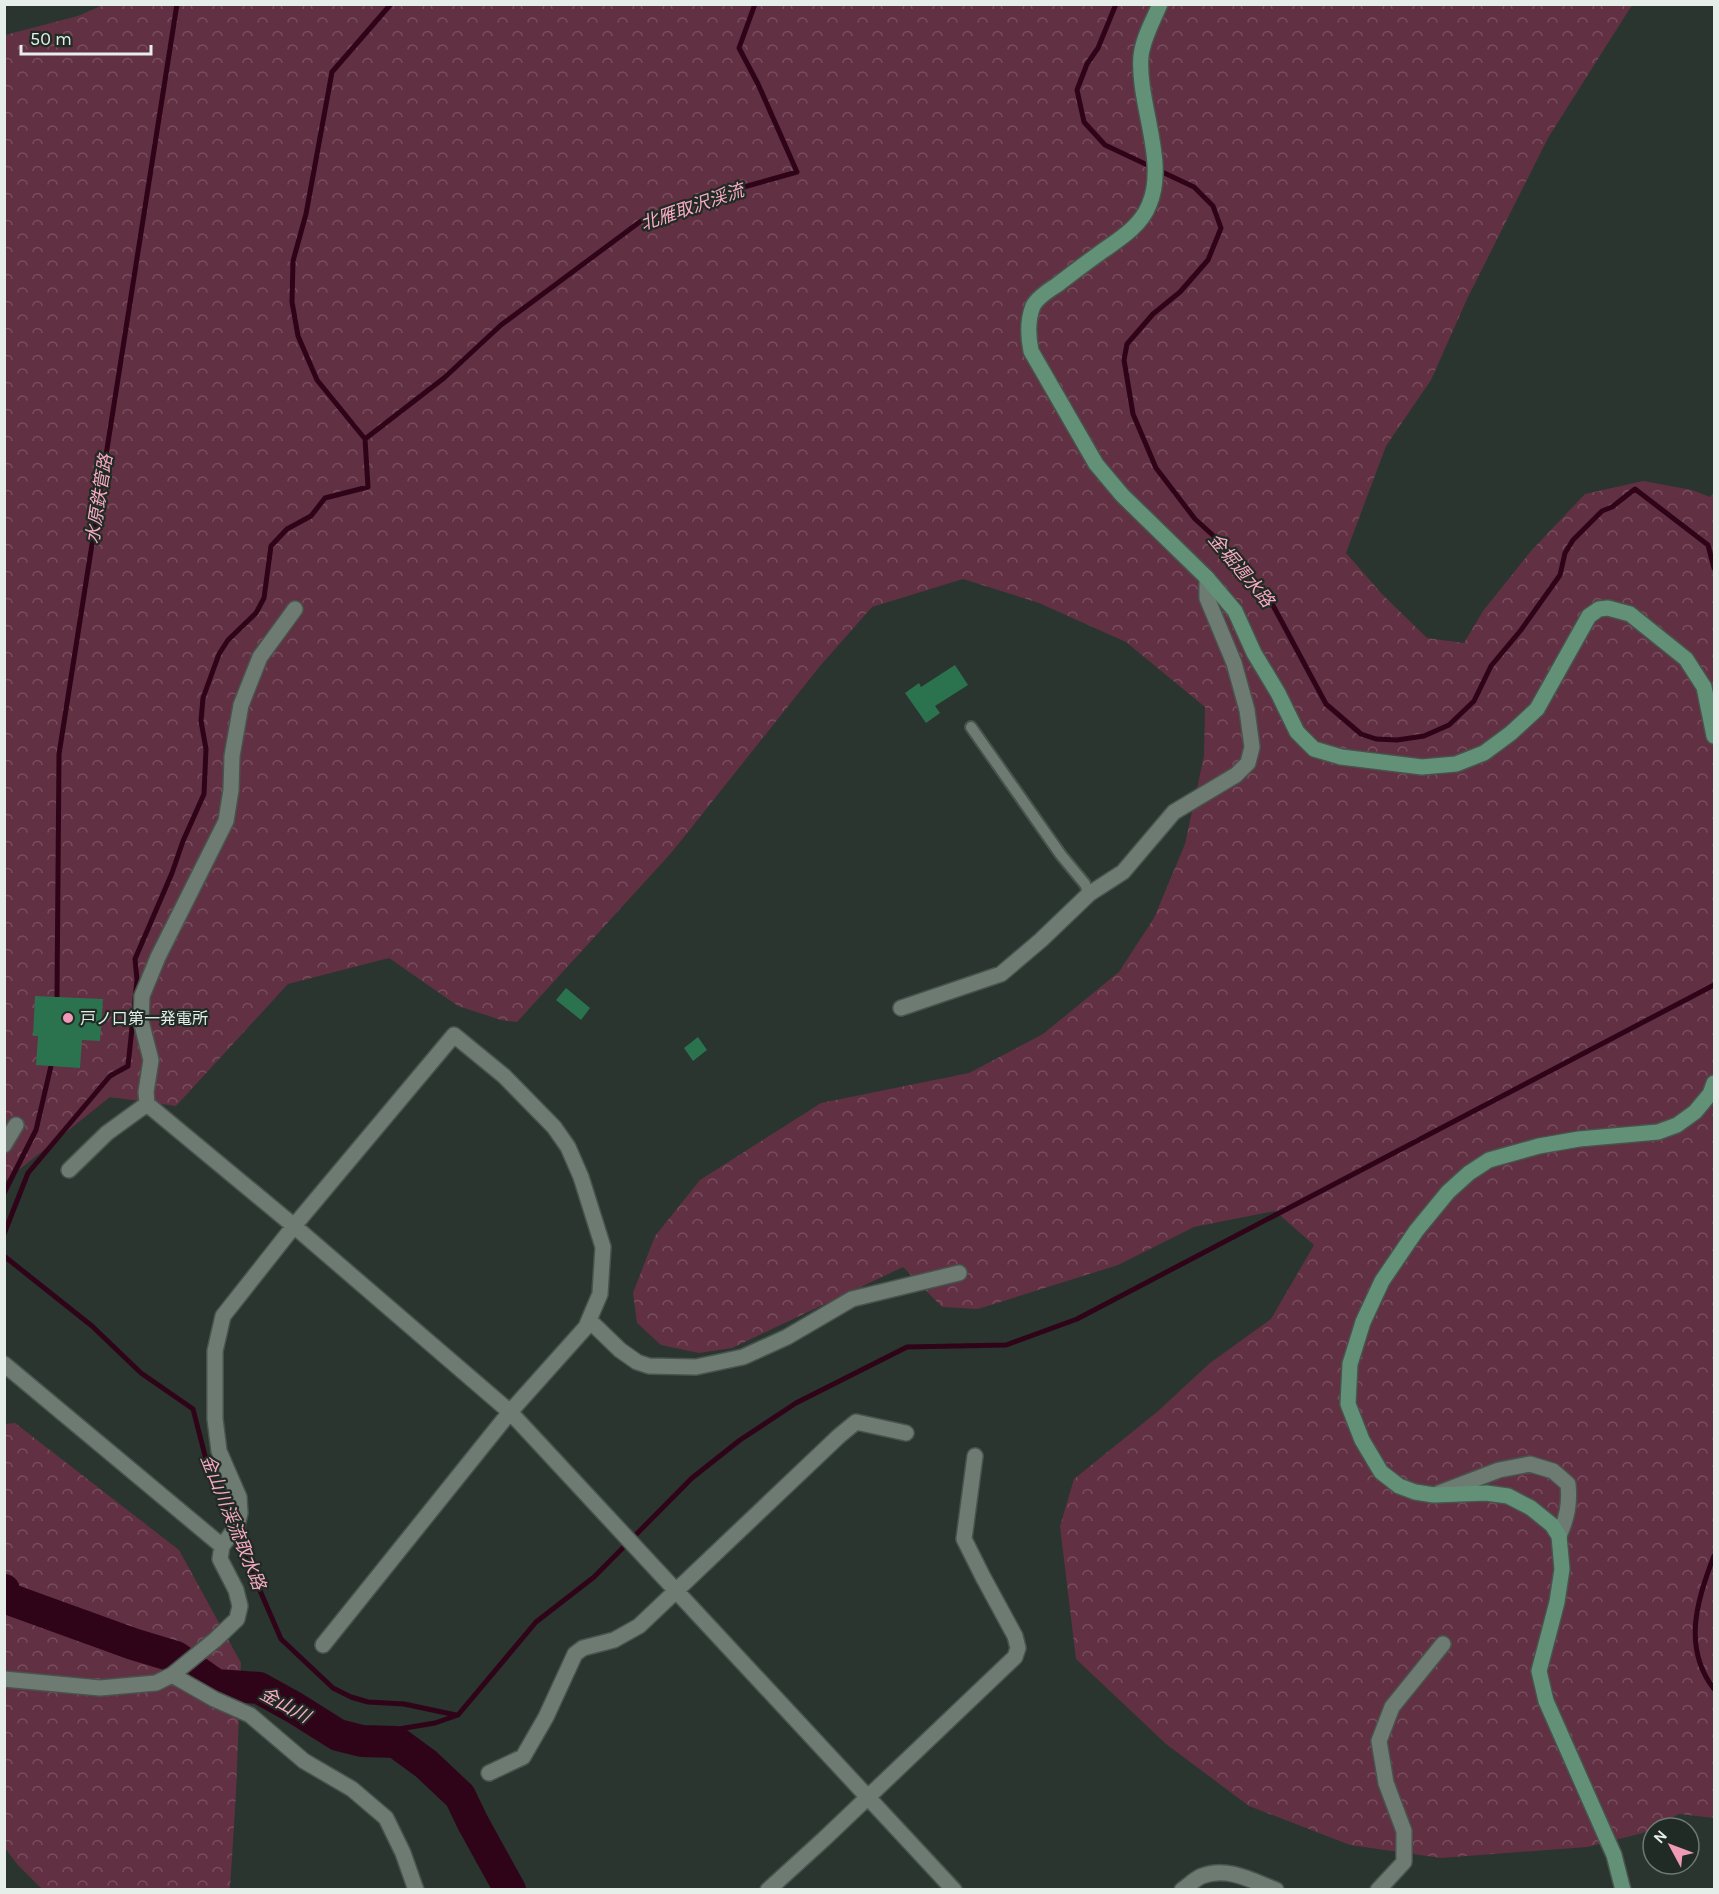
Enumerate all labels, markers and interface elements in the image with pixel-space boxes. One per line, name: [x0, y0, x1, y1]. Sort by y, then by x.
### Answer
scale bar: [21, 18, 152, 56]
text: 50 m: [30, 28, 72, 50]
water label: 北雁取沢渓流: [637, 178, 749, 235]
water label: 水原鉄管路: [81, 451, 117, 545]
water label: 金堀週水路: [1204, 528, 1280, 613]
place label: 戸ノ口第一発電所: [80, 1009, 208, 1028]
marker: 戸ノ口第一発電所: [61, 1011, 75, 1025]
water label: 金山川渓流取水路: [196, 1451, 271, 1595]
water label: 金山川: [256, 1682, 316, 1729]
north arrow: [1641, 1816, 1701, 1876]
text: N: [1649, 1826, 1671, 1847]

